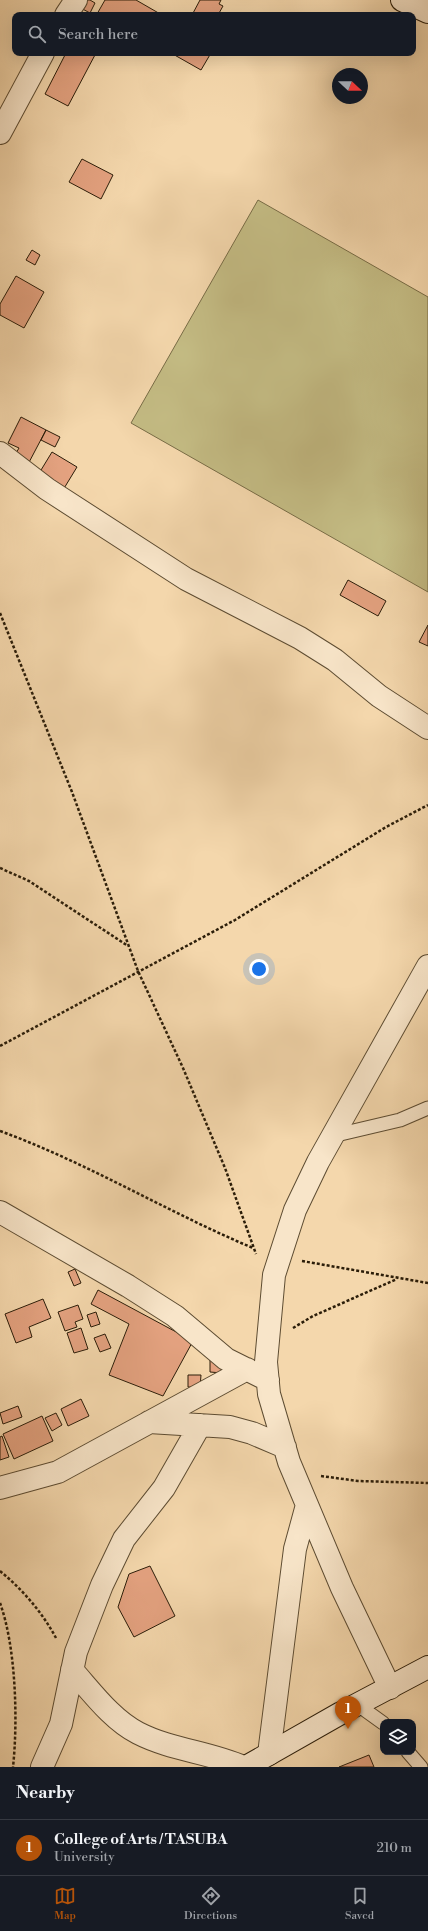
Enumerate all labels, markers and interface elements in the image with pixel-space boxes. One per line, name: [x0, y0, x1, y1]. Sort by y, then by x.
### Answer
search box: [12, 12, 416, 56]
icon: search: [26, 23, 48, 45]
text: Search here: [58, 25, 138, 44]
north arrow: [332, 68, 368, 104]
your location: [249, 959, 269, 979]
pin: 1: [335, 1696, 361, 1729]
map controls: [380, 1719, 416, 1755]
button: layers: [380, 1719, 416, 1755]
text: Nearby: [16, 1782, 75, 1804]
text: College of Arts / TASUBA: [54, 1830, 227, 1849]
text: 1: [26, 1840, 32, 1856]
text: 210 m: [377, 1840, 412, 1856]
text: University: [54, 1849, 115, 1865]
tab: Map: [54, 1885, 76, 1923]
tab: Directions: [184, 1885, 237, 1923]
tab: Saved: [345, 1885, 374, 1923]

